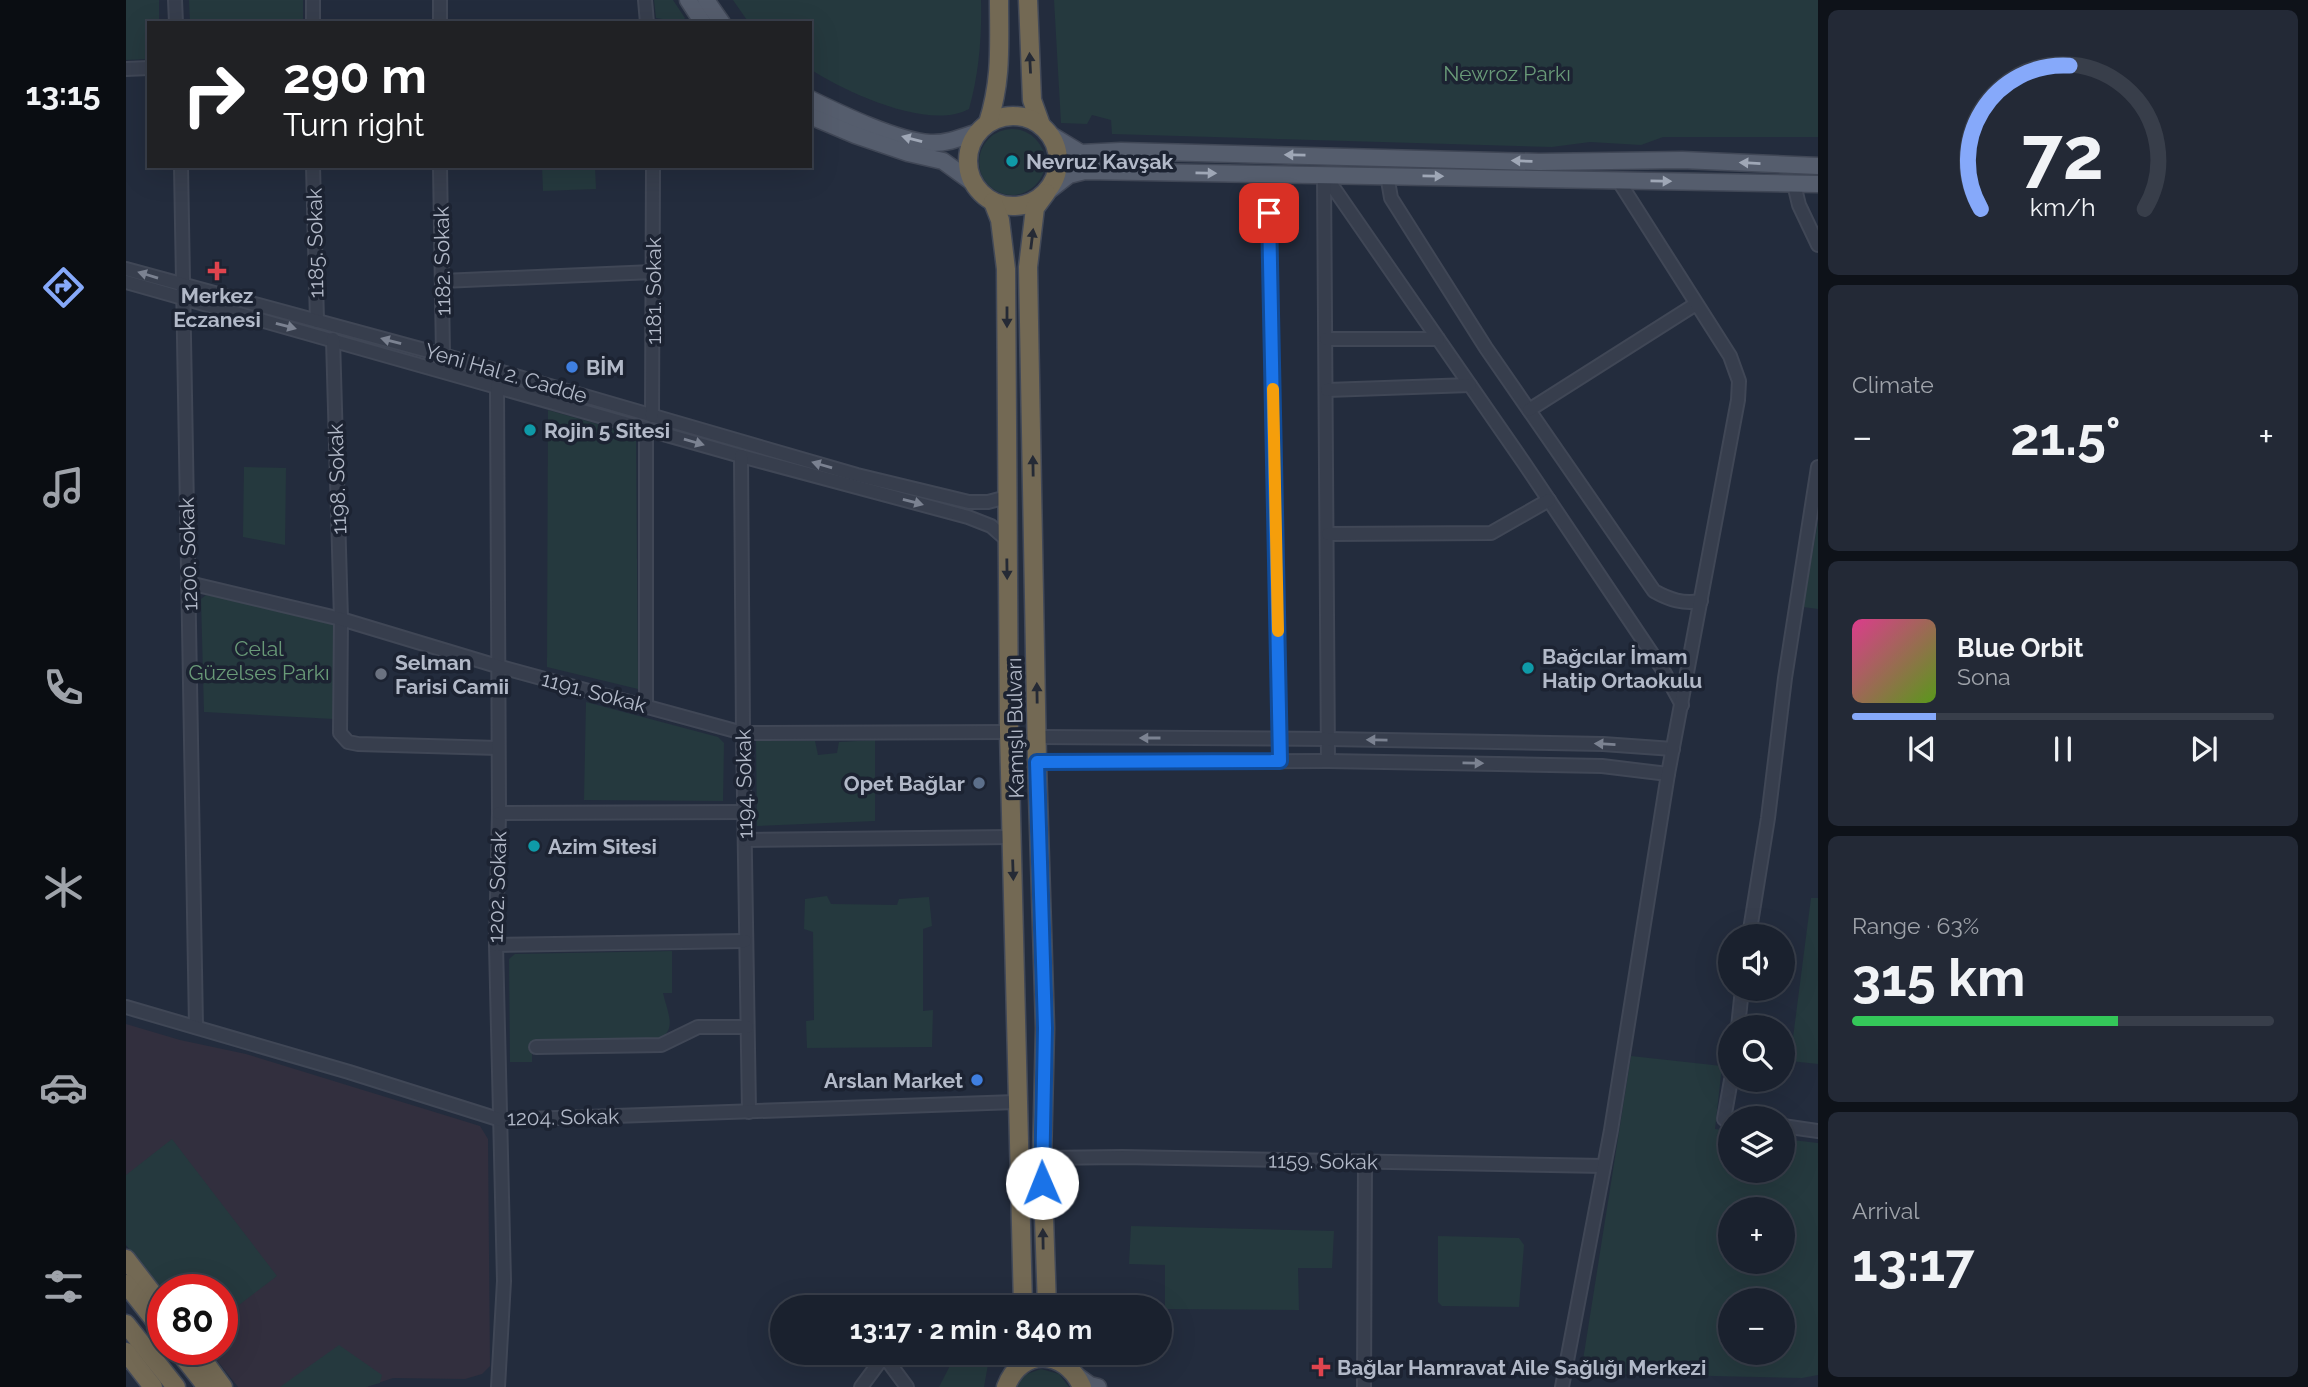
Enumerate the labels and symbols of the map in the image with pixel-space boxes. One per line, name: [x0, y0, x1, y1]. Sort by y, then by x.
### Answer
one-way arrow: [1024, 52, 1035, 74]
park label: Newroz Parkı: [1443, 61, 1571, 86]
one-way arrow: [901, 133, 923, 144]
place label: Nevruz Kavşak: [1026, 149, 1173, 174]
one-way arrow: [1284, 150, 1306, 161]
marker: Nevruz Kavşak: [1004, 153, 1020, 169]
one-way arrow: [1511, 155, 1533, 167]
one-way arrow: [1739, 158, 1761, 169]
one-way arrow: [1195, 167, 1217, 179]
one-way arrow: [1422, 170, 1444, 182]
one-way arrow: [1650, 175, 1672, 187]
pin: [1239, 183, 1299, 243]
street label: 1185. Sokak: [302, 188, 328, 298]
street label: 1182. Sokak: [429, 206, 455, 316]
one-way arrow: [1026, 227, 1037, 249]
street label: 1181. Sokak: [641, 237, 666, 345]
marker: Merkez Eczanesi: [209, 263, 225, 279]
one-way arrow: [137, 270, 158, 280]
place label: Merkez Eczanesi: [173, 283, 261, 332]
one-way arrow: [1001, 307, 1012, 329]
one-way arrow: [275, 321, 297, 332]
one-way arrow: [380, 335, 402, 346]
street label: Yeni Hal 2. Cadde: [422, 338, 590, 408]
place label: BİM: [586, 355, 624, 380]
marker: BİM: [564, 359, 580, 375]
place label: Rojin 5 Sitesi: [544, 418, 670, 443]
marker: Rojin 5 Sitesi: [522, 422, 538, 438]
street label: 1198. Sokak: [323, 423, 351, 535]
one-way arrow: [683, 438, 704, 448]
one-way arrow: [1027, 455, 1038, 477]
one-way arrow: [811, 459, 832, 469]
street label: 1200. Sokak: [174, 497, 202, 611]
one-way arrow: [903, 498, 924, 508]
one-way arrow: [1001, 559, 1013, 581]
park label: Celal Güzelses Parkı: [188, 636, 330, 685]
place label: Bağcılar İmam Hatip Ortaokulu: [1542, 644, 1702, 693]
place label: Selman Farisi Camii: [395, 650, 509, 699]
street label: Kamışlı Bulvarı: [1001, 657, 1029, 799]
marker: Bağcılar İmam Hatip Ortaokulu: [1520, 660, 1536, 676]
marker: Selman Farisi Camii: [373, 666, 389, 682]
street label: 1191. Sokak: [539, 666, 649, 718]
one-way arrow: [1032, 682, 1043, 704]
street label: 1194. Sokak: [731, 729, 757, 839]
one-way arrow: [1138, 732, 1160, 744]
one-way arrow: [1366, 734, 1388, 745]
one-way arrow: [1593, 739, 1615, 750]
one-way arrow: [1462, 757, 1484, 769]
place label: Opet Bağlar: [844, 771, 965, 796]
marker: Opet Bağlar: [971, 775, 987, 791]
street label: 1202. Sokak: [483, 831, 511, 943]
place label: Azim Sitesi: [548, 834, 657, 859]
marker: Azim Sitesi: [526, 838, 542, 854]
one-way arrow: [1007, 860, 1018, 882]
place label: Arslan Market: [824, 1068, 963, 1093]
marker: Arslan Market: [969, 1072, 985, 1088]
street label: 1204. Sokak: [507, 1104, 619, 1130]
position arrow: [1005, 1146, 1079, 1220]
street label: 1159. Sokak: [1268, 1148, 1378, 1174]
one-way arrow: [1038, 1228, 1049, 1250]
speed limit sign: 80: [147, 1274, 238, 1365]
place label: Bağlar Hamravat Aile Sağlığı Merkezi: [1337, 1355, 1706, 1380]
marker: Bağlar Hamravat Aile Sağlığı Merkezi: [1311, 1357, 1331, 1377]

